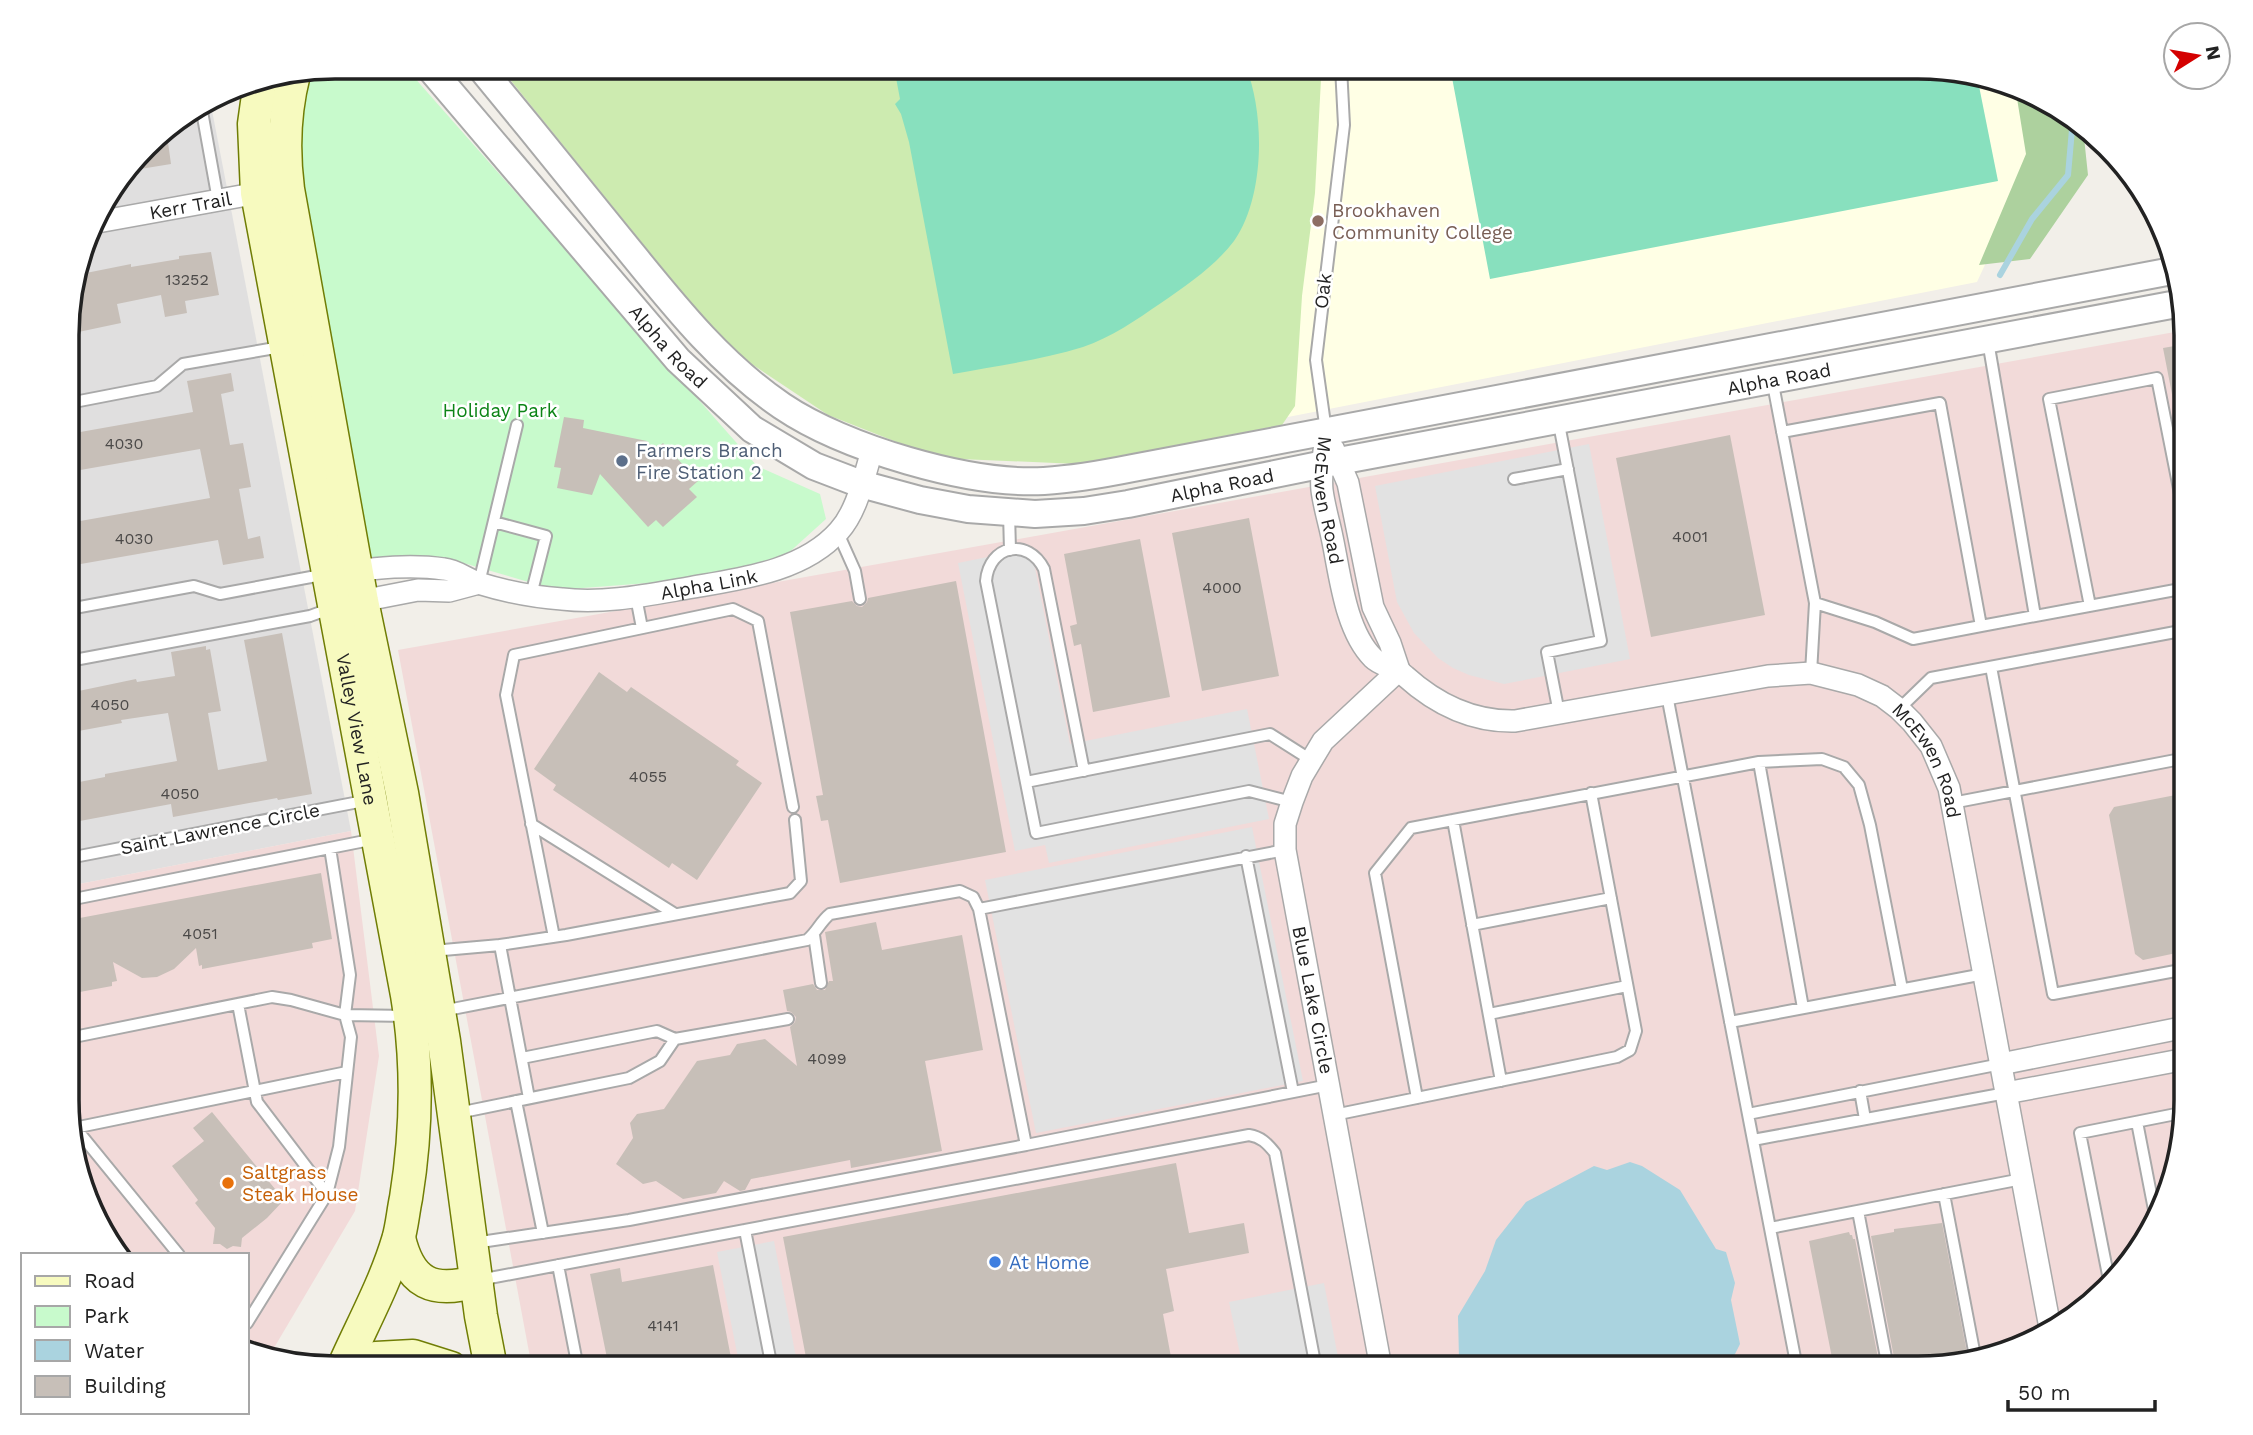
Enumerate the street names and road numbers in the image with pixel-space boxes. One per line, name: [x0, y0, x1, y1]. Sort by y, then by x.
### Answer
street label: Kerr Trail: [148, 186, 233, 224]
street label: Oak: [1309, 272, 1337, 310]
street label: Alpha Road: [624, 300, 712, 393]
street label: Alpha Road: [1725, 358, 1833, 400]
street label: McEwen Road: [1310, 435, 1348, 566]
street label: Alpha Road: [1168, 463, 1276, 507]
street label: Alpha Link: [659, 564, 760, 604]
street label: Valley View Lane: [332, 651, 383, 807]
street label: McEwen Road: [1888, 698, 1966, 820]
street label: Saint Lawrence Circle: [118, 798, 322, 860]
street label: Blue Lake Circle: [1287, 924, 1339, 1076]

